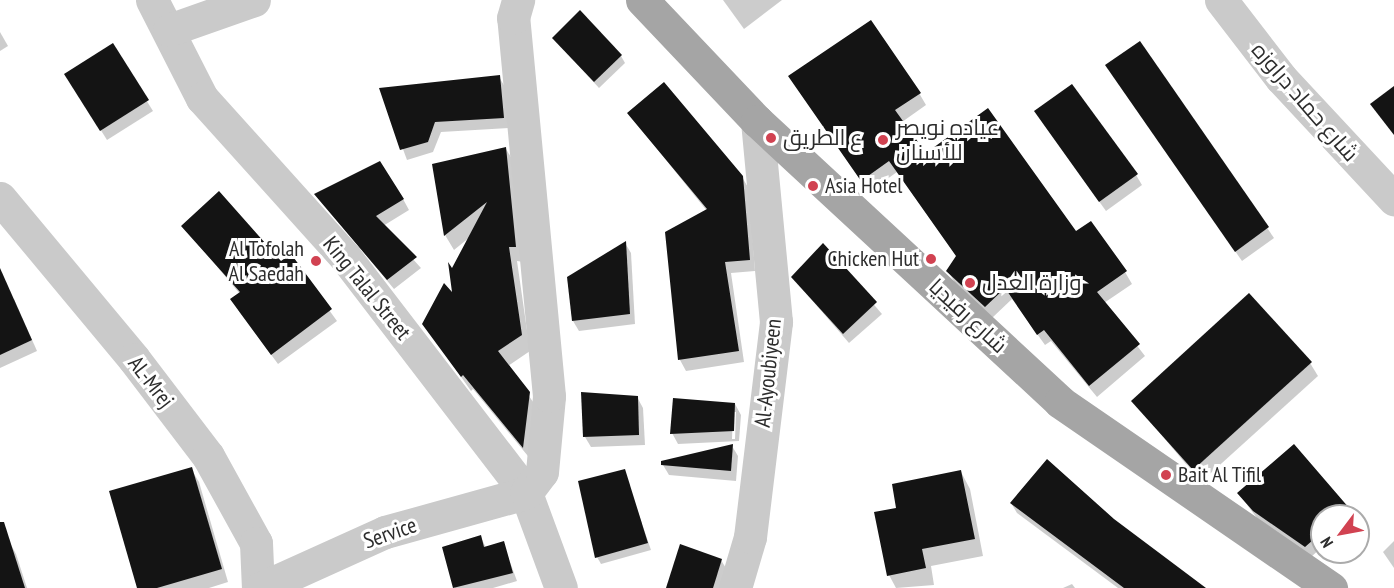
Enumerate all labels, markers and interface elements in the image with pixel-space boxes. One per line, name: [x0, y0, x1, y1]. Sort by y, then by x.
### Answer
street label: شارع حماد دراوزه: [1246, 37, 1364, 167]
place label: عياده نويصر للأسنان: [896, 114, 999, 166]
place label: ع الطريق: [783, 125, 862, 151]
marker: ع الطريق: [764, 131, 778, 145]
marker: عياده نويصر للأسنان: [874, 131, 892, 149]
place label: Asia Hotel: [825, 173, 902, 199]
marker: Asia Hotel: [806, 179, 820, 193]
street label: King Talal Street: [317, 231, 417, 345]
place label: Al Tofolah Al Saedah: [228, 235, 304, 286]
place label: Chicken Hut: [828, 246, 919, 272]
marker: Chicken Hut: [924, 252, 938, 266]
marker: Al Tofolah Al Saedah: [309, 254, 323, 268]
place label: وزارة العدل: [982, 270, 1081, 296]
street label: شارع رفيديا: [924, 273, 1012, 359]
marker: وزارة العدل: [963, 276, 977, 290]
street label: Al-Ayoubiyeen: [749, 317, 787, 429]
street label: AL-Mrej: [123, 351, 179, 413]
place label: Bait Al Tifil: [1178, 462, 1262, 488]
marker: Bait Al Tifil: [1159, 468, 1173, 482]
north arrow: [1310, 504, 1370, 564]
street label: Service: [360, 512, 420, 554]
text: N: [1316, 534, 1337, 551]

